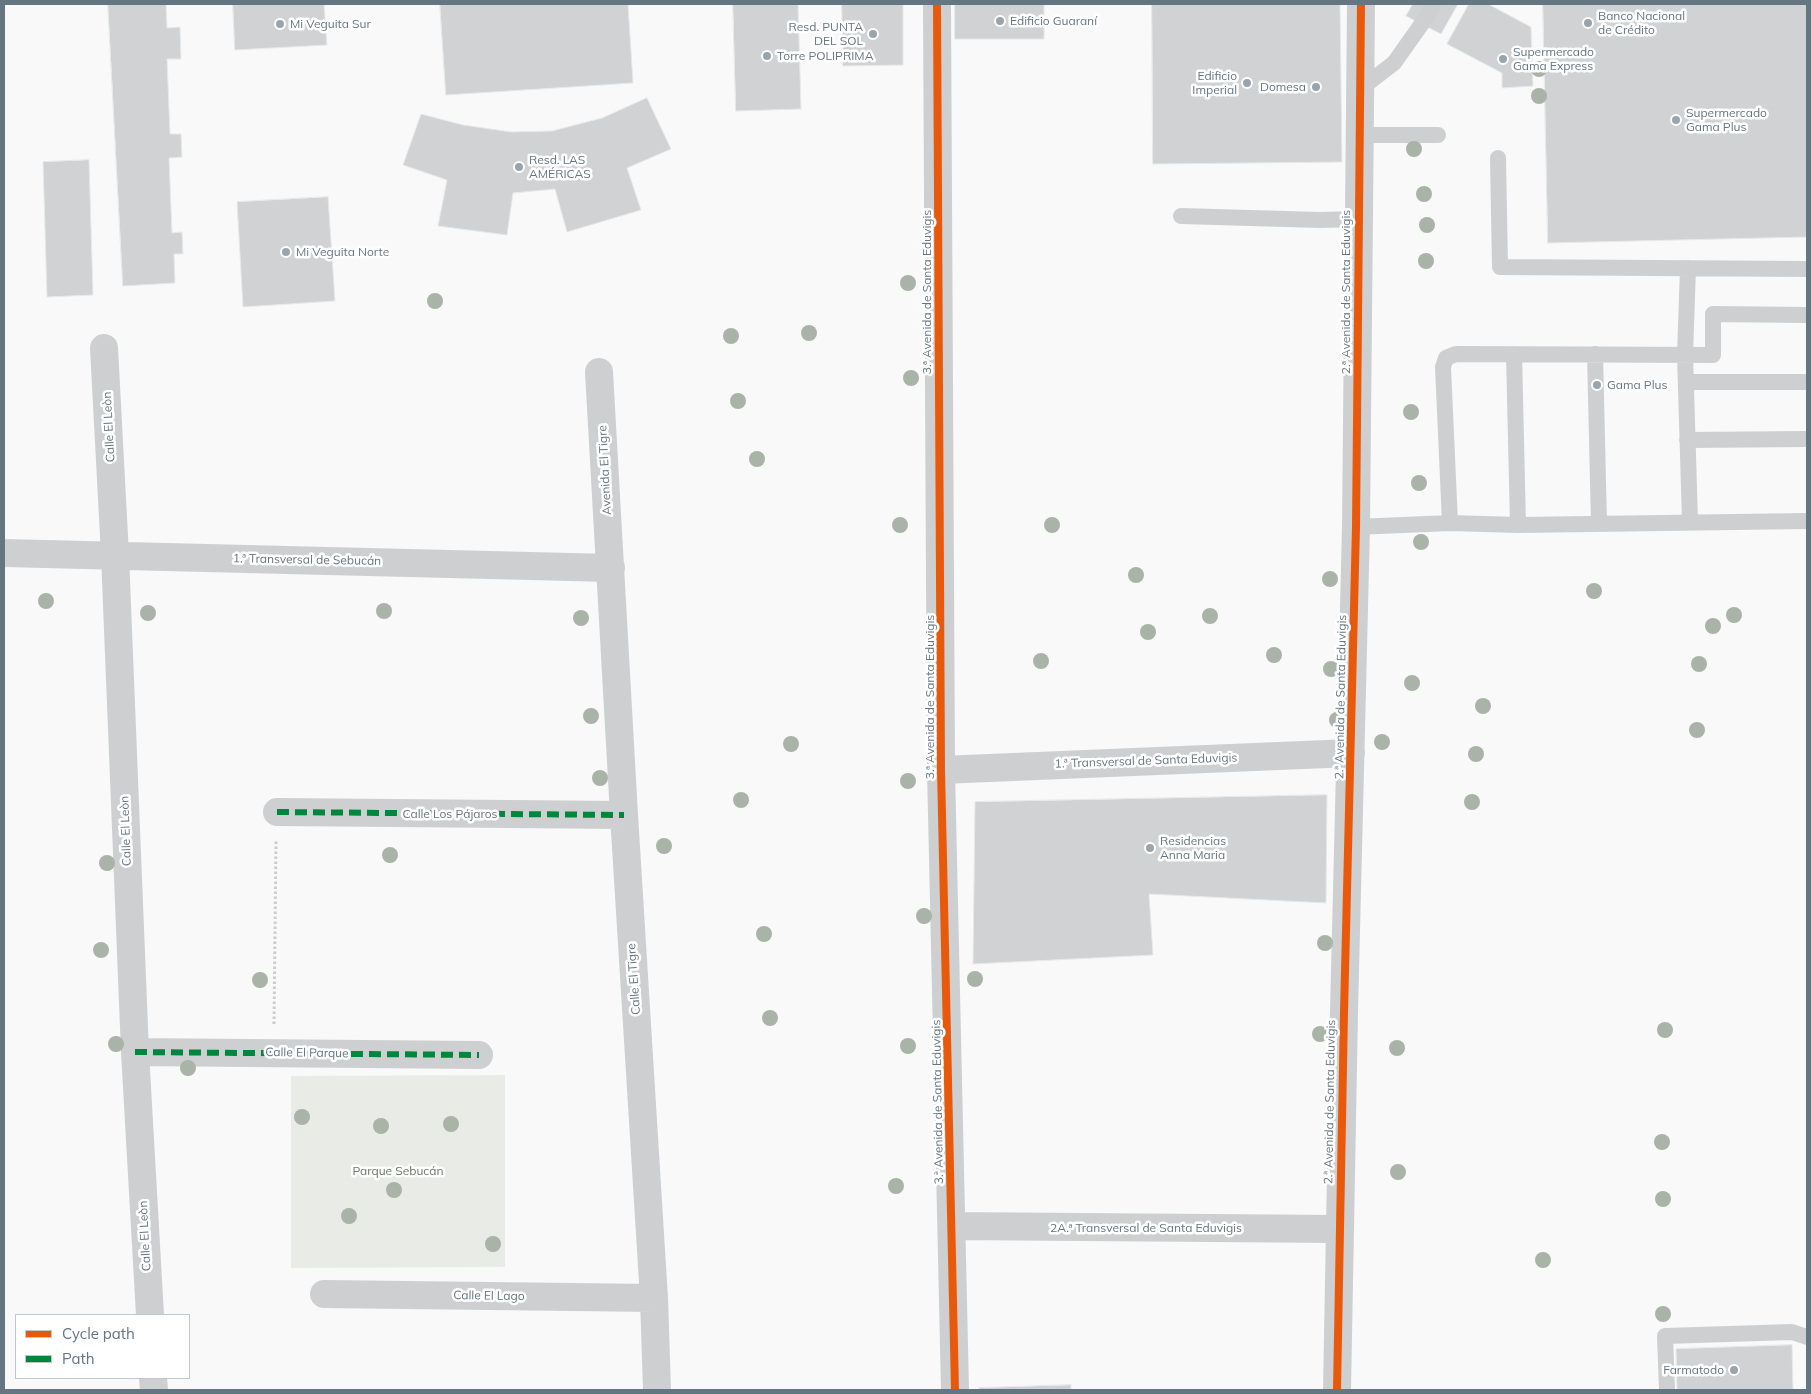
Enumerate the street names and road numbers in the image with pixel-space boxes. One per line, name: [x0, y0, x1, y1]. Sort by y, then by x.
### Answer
street label: 3.ª Avenida de Santa Eduvigis: [920, 210, 934, 374]
street label: 2.ª Avenida de Santa Eduvigis: [1339, 210, 1353, 374]
street label: Calle El Leòn: [100, 391, 118, 463]
street label: Avenida El Tigre: [595, 425, 615, 515]
street label: 1.ª Transversal de Sebucán: [233, 552, 381, 568]
street label: 3.ª Avenida de Santa Eduvigis: [923, 615, 937, 779]
street label: 2.ª Avenida de Santa Eduvigis: [1332, 615, 1350, 779]
street label: 1.ª Transversal de Santa Eduvigis: [1054, 751, 1238, 771]
street label: Calle El Leòn: [118, 796, 134, 866]
street label: Calle Los Pájaros: [402, 807, 498, 821]
street label: Calle El Tigre: [624, 943, 644, 1015]
street label: 3.ª Avenida de Santa Eduvigis: [929, 1020, 947, 1184]
street label: 2.ª Avenida de Santa Eduvigis: [1321, 1020, 1339, 1184]
street label: Calle El Parque: [265, 1045, 349, 1061]
street label: Calle El Leòn: [136, 1200, 154, 1272]
street label: 2A.ª Transversal de Santa Eduvigis: [1050, 1221, 1242, 1235]
street label: Calle El Lago: [453, 1288, 525, 1304]

